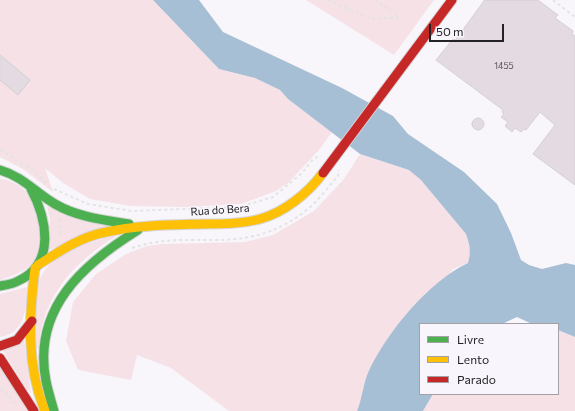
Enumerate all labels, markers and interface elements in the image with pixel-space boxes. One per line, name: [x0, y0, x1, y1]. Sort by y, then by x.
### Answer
scale bar: [431, 16, 506, 42]
text: 50 m: [436, 24, 464, 38]
house number: 1455: [494, 61, 514, 71]
street label: Rua do Bera: [190, 201, 250, 219]
legend: [419, 323, 559, 395]
text: Livre: [457, 332, 484, 346]
text: Lento: [457, 352, 489, 366]
text: Parado: [457, 372, 496, 386]

